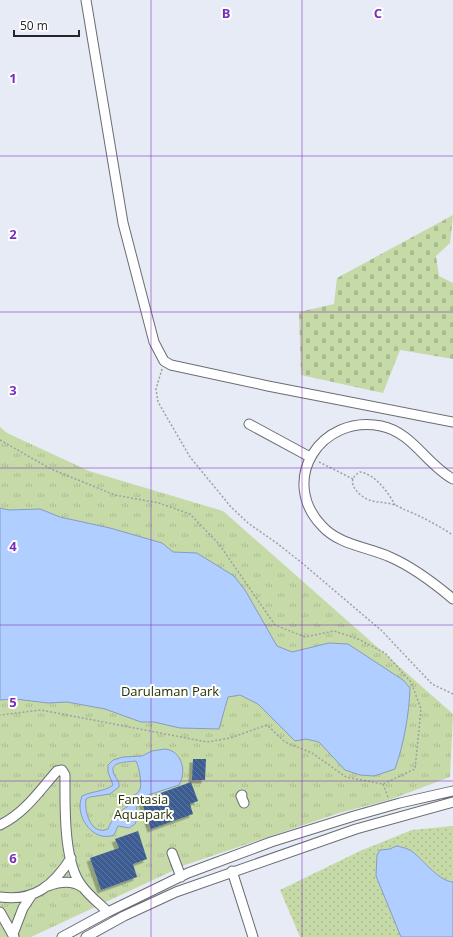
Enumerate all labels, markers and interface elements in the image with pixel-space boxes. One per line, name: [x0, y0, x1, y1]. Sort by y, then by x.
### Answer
text: B: [222, 4, 231, 22]
text: C: [374, 4, 382, 22]
scale bar: [14, 12, 79, 38]
text: 50 m: [20, 17, 48, 34]
text: 1: [9, 69, 17, 87]
text: 2: [9, 225, 17, 243]
text: 3: [9, 381, 17, 399]
text: 4: [9, 537, 17, 555]
park label: Darulaman Park: [121, 682, 219, 700]
text: 5: [9, 693, 17, 711]
park label: Fantasia Aquapark: [114, 790, 173, 823]
text: 6: [9, 849, 17, 867]

